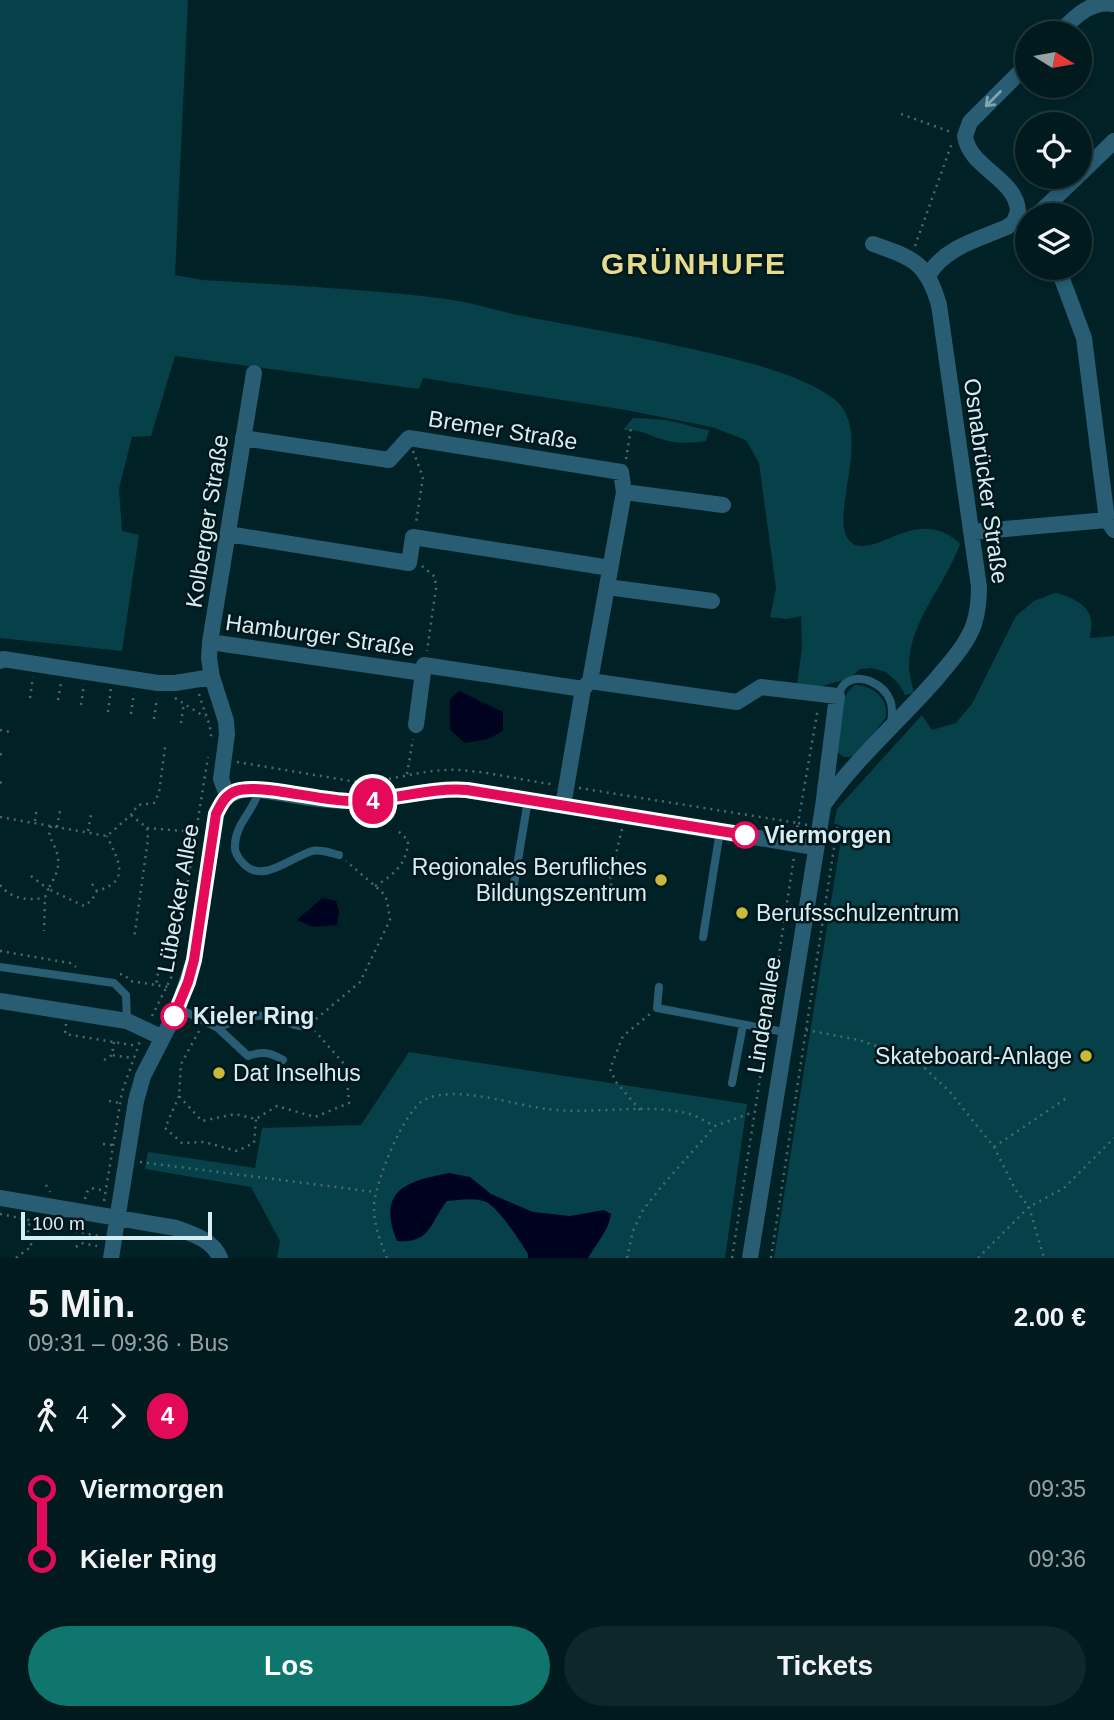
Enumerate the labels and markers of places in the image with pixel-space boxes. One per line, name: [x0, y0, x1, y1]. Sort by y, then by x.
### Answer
marker: Viermorgen: [732, 822, 758, 848]
place label: Viermorgen: [764, 822, 891, 848]
place label: Regionales Berufliches Bildungszentrum: [412, 854, 647, 906]
marker: Regionales Berufliches Bildungszentrum: [653, 872, 669, 888]
place label: Berufsschulzentrum: [756, 900, 959, 926]
marker: Berufsschulzentrum: [734, 905, 750, 921]
marker: Kieler Ring: [161, 1003, 187, 1029]
place label: Kieler Ring: [193, 1003, 314, 1029]
place label: Skateboard-Anlage: [875, 1043, 1072, 1069]
marker: Skateboard-Anlage: [1078, 1048, 1094, 1064]
place label: Dat Inselhus: [233, 1060, 361, 1086]
marker: Dat Inselhus: [211, 1065, 227, 1081]

